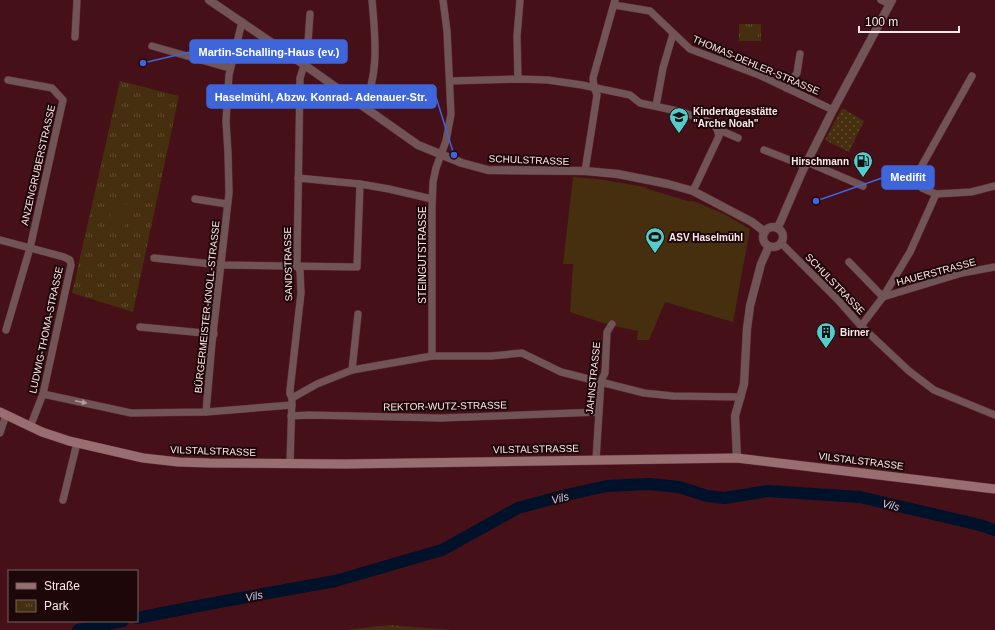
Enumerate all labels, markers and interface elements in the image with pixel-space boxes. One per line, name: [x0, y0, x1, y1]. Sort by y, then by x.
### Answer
scale bar: [859, 8, 959, 34]
text: 100 m: [865, 15, 898, 29]
street label: THOMAS-DEHLER-STRASSE: [691, 33, 821, 97]
callout: Martin-Schalling-Haus (ev.): [190, 40, 347, 63]
text: Martin-Schalling-Haus (ev.): [199, 46, 340, 58]
callout: Haselmühl, Abzw. Konrad- Adenauer-Str.: [207, 85, 436, 108]
text: Haselmühl, Abzw. Konrad- Adenauer-Str.: [215, 91, 427, 103]
street label: ANZENGRUBERSTRASSE: [19, 103, 57, 226]
school or university icon: Kindertagesstätte "Arche Noah": [668, 106, 690, 134]
place label: Kindertagesstätte "Arche Noah": [693, 106, 778, 129]
fuel station icon: Hirschmann: [852, 150, 874, 178]
street label: SCHULSTRASSE: [489, 153, 570, 167]
place label: Hirschmann: [791, 156, 849, 167]
callout: Medifit: [882, 166, 934, 189]
text: Medifit: [890, 171, 926, 183]
street label: STEINGUTSTRASSE: [417, 206, 428, 304]
street label: BÜRGERMEISTER-KNOLL-STRASSE: [192, 220, 222, 394]
street label: SANDSTRASSE: [282, 226, 294, 301]
sports icon: ASV Haselmühl: [644, 226, 666, 254]
place label: ASV Haselmühl: [669, 232, 743, 243]
street label: SCHULSTRASSE: [803, 251, 867, 317]
street label: HAUERSTRASSE: [895, 256, 977, 288]
street label: LUDWIG-THOMA-STRASSE: [27, 265, 65, 394]
building icon: Birner: [815, 321, 837, 349]
place label: Birner: [840, 327, 870, 338]
street label: JAHNSTRASSE: [584, 341, 602, 415]
street label: REKTOR-WUTZ-STRASSE: [383, 399, 507, 413]
one-way arrow: [75, 400, 87, 406]
street label: VILSTALSTRASSE: [493, 443, 579, 455]
street label: VILSTALSTRASSE: [170, 444, 256, 458]
street label: VILSTALSTRASSE: [818, 450, 905, 472]
water label: Vils: [550, 490, 570, 506]
water label: Vils: [881, 497, 901, 513]
legend: [8, 570, 138, 622]
text: Straße: [44, 579, 80, 593]
water label: Vils: [244, 588, 264, 604]
text: Park: [44, 599, 70, 613]

